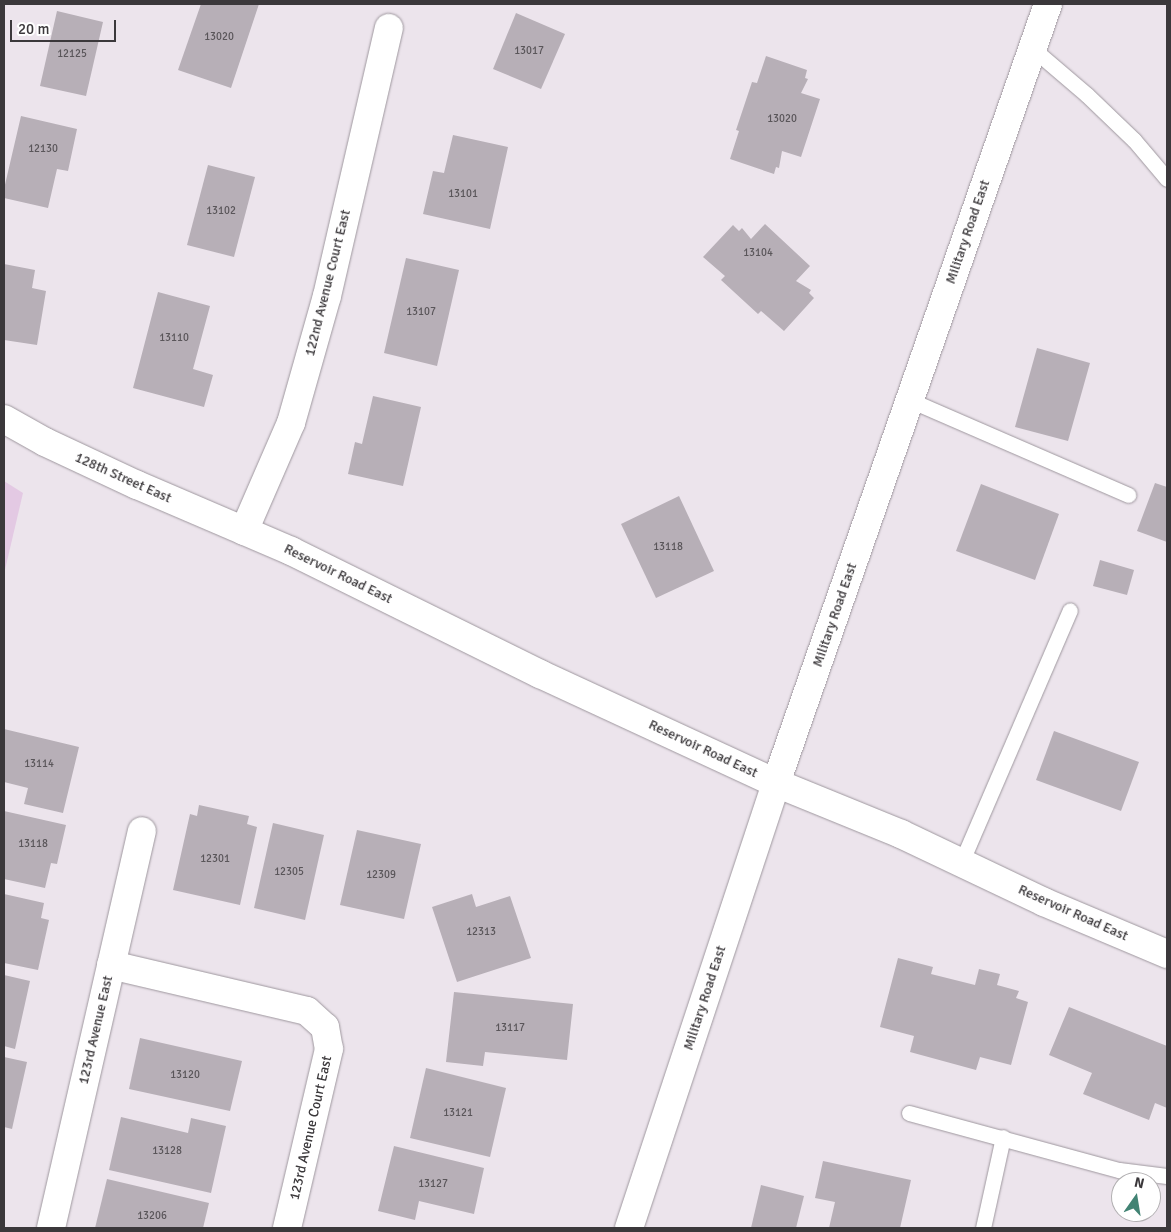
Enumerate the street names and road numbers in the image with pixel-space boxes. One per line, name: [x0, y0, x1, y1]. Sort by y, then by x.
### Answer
street label: Military Road East: [942, 178, 994, 286]
street label: 122nd Avenue Court East: [302, 208, 354, 358]
street label: 128th Street East: [72, 449, 174, 507]
street label: Reservoir Road East: [281, 540, 395, 608]
street label: Military Road East: [809, 561, 861, 669]
street label: Reservoir Road East: [646, 716, 760, 782]
street label: Reservoir Road East: [1016, 881, 1130, 945]
street label: Military Road East: [680, 944, 730, 1052]
street label: 123rd Avenue East: [75, 974, 117, 1086]
street label: 123rd Avenue Court East: [286, 1054, 336, 1202]

